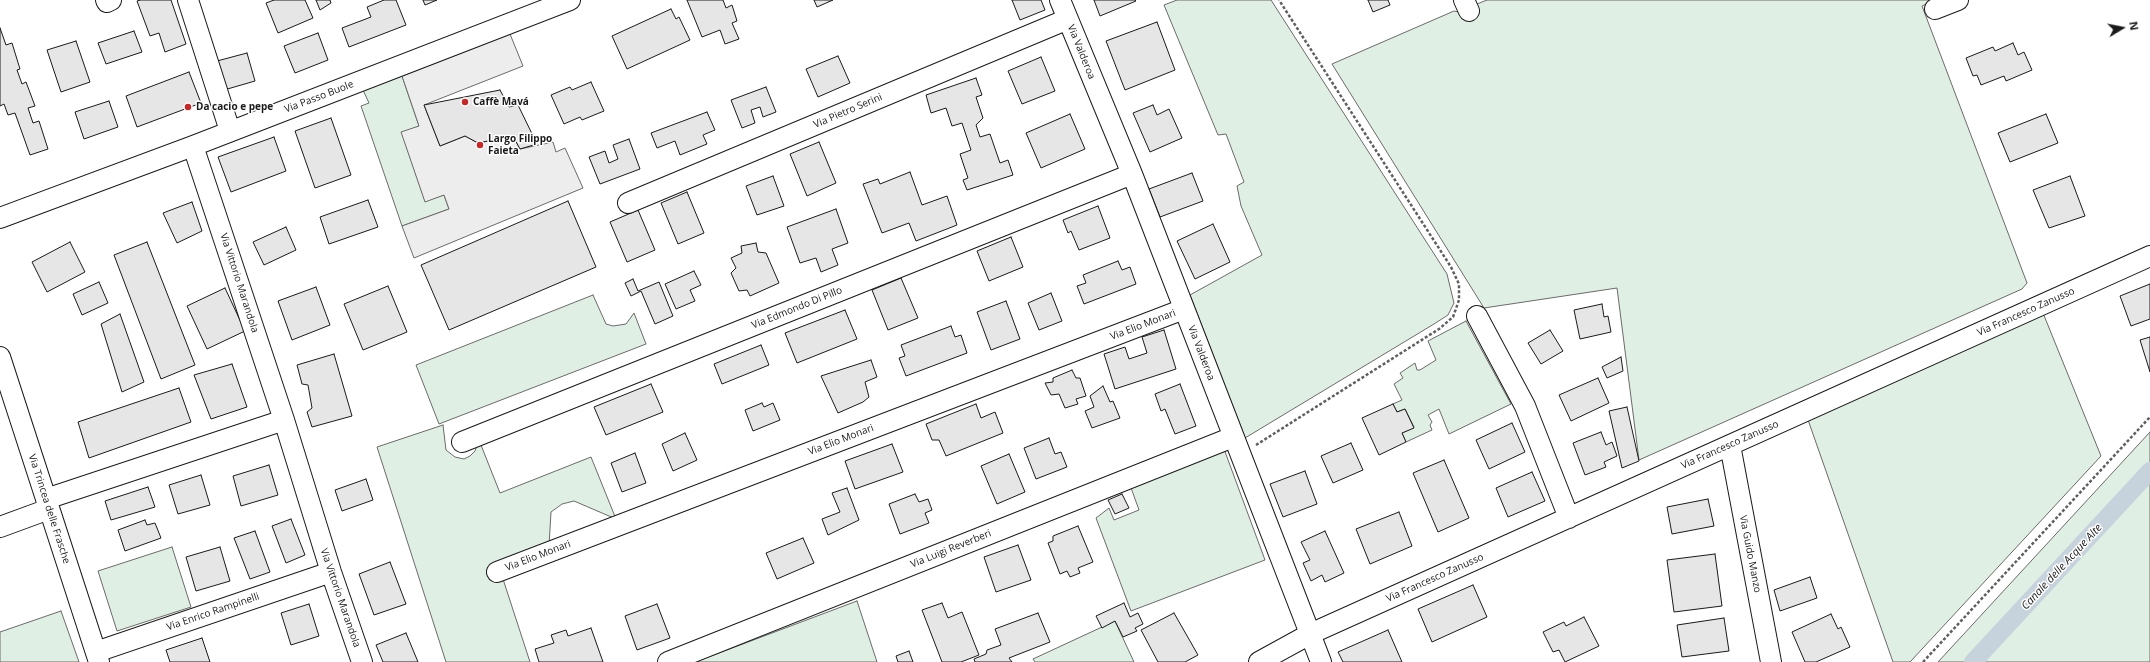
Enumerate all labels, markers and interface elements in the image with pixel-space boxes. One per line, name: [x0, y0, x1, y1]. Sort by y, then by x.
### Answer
north arrow: [2102, 8, 2142, 48]
text: N: [2126, 20, 2142, 32]
street label: Via Valderoa: [1065, 23, 1097, 81]
street label: Via Passo Buole: [283, 78, 355, 116]
street label: Via Pietro Serini: [812, 91, 884, 131]
place label: Caffè Mavá: [473, 96, 529, 108]
marker: Caffè Mavá: [460, 97, 470, 107]
place label: Da cacio e pepe: [196, 101, 273, 113]
marker: Da cacio e pepe: [183, 102, 193, 112]
place label: Largo Filippo Faieta: [488, 133, 552, 156]
marker: Largo Filippo Faieta: [475, 140, 485, 150]
street label: Via Vittorio Marandola: [217, 232, 261, 334]
street label: Via Edmondo Di Pillo: [750, 284, 844, 332]
street label: Via Francesco Zanusso: [1975, 285, 2077, 339]
street label: Via Elio Monari: [1109, 307, 1177, 343]
street label: Via Valderoa: [1185, 324, 1217, 382]
street label: Via Francesco Zanusso: [1679, 418, 1781, 472]
street label: Via Elio Monari: [807, 422, 875, 458]
street label: Via Trincea delle Frasche: [26, 453, 72, 565]
street label: Via Guido Manzo: [1737, 514, 1763, 594]
water label: Canale delle Acque Alte: [2019, 521, 2105, 613]
street label: Via Luigi Reverberi: [909, 527, 993, 571]
street label: Via Elio Monari: [504, 538, 572, 574]
street label: Via Vittorio Marandola: [317, 547, 363, 649]
street label: Via Francesco Zanusso: [1384, 551, 1486, 605]
street label: Via Enrico Rampinelli: [165, 590, 261, 634]

